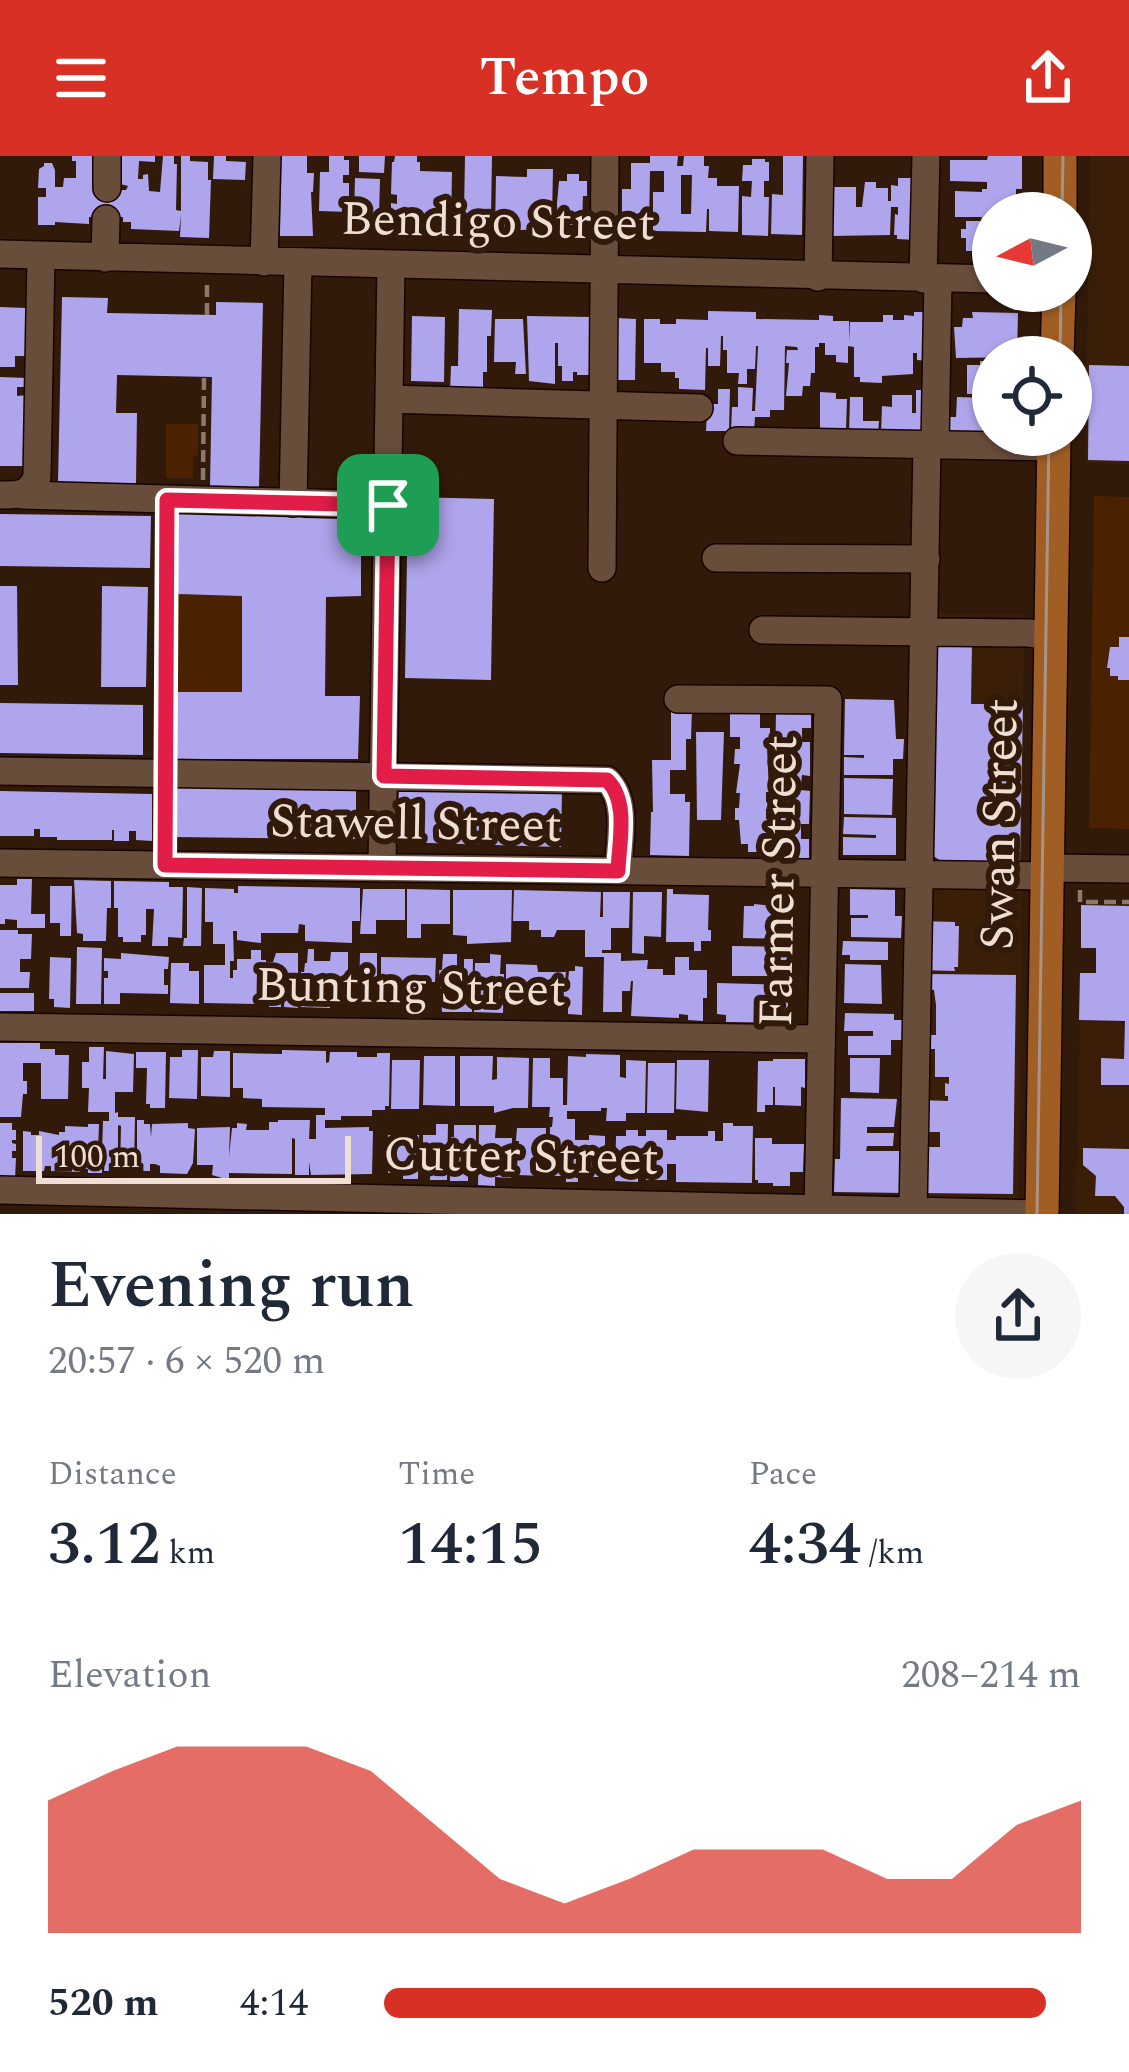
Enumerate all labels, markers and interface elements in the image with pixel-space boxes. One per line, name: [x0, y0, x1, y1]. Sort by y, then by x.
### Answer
text: Tempo: [480, 37, 649, 119]
icon: menu: [48, 45, 114, 111]
icon: share: [1015, 45, 1081, 111]
street label: Bendigo Street: [340, 183, 656, 261]
north arrow: [972, 192, 1092, 312]
map controls: [972, 192, 1092, 456]
button: locate: [972, 336, 1092, 456]
pin: [337, 454, 439, 556]
icon: arrive: [355, 472, 421, 538]
street label: Swan Street: [961, 697, 1039, 951]
street label: Farmer Street: [740, 734, 818, 1028]
street label: Stawell Street: [269, 785, 563, 863]
street label: Bunting Street: [255, 949, 567, 1027]
street label: Cutter Street: [382, 1118, 660, 1196]
scale bar: [36, 1130, 351, 1183]
text: 100 m: [54, 1132, 140, 1182]
text: Evening run: [48, 1236, 414, 1337]
button: share: [955, 1253, 1081, 1379]
text: 20:57 · 6 × 520 m: [48, 1332, 325, 1391]
text: Distance: [48, 1449, 177, 1499]
text: Time: [398, 1449, 475, 1499]
text: Pace: [749, 1449, 817, 1499]
text: 3.12: [48, 1499, 160, 1591]
text: 14:15: [398, 1499, 543, 1591]
text: 4:34: [749, 1499, 861, 1591]
text: km: [160, 1528, 215, 1578]
text: /km: [861, 1528, 924, 1578]
text: Elevation: [48, 1646, 211, 1705]
text: 208–214 m: [901, 1646, 1081, 1705]
text: 520 m: [48, 1974, 159, 2033]
text: 4:14: [240, 1974, 308, 2033]

